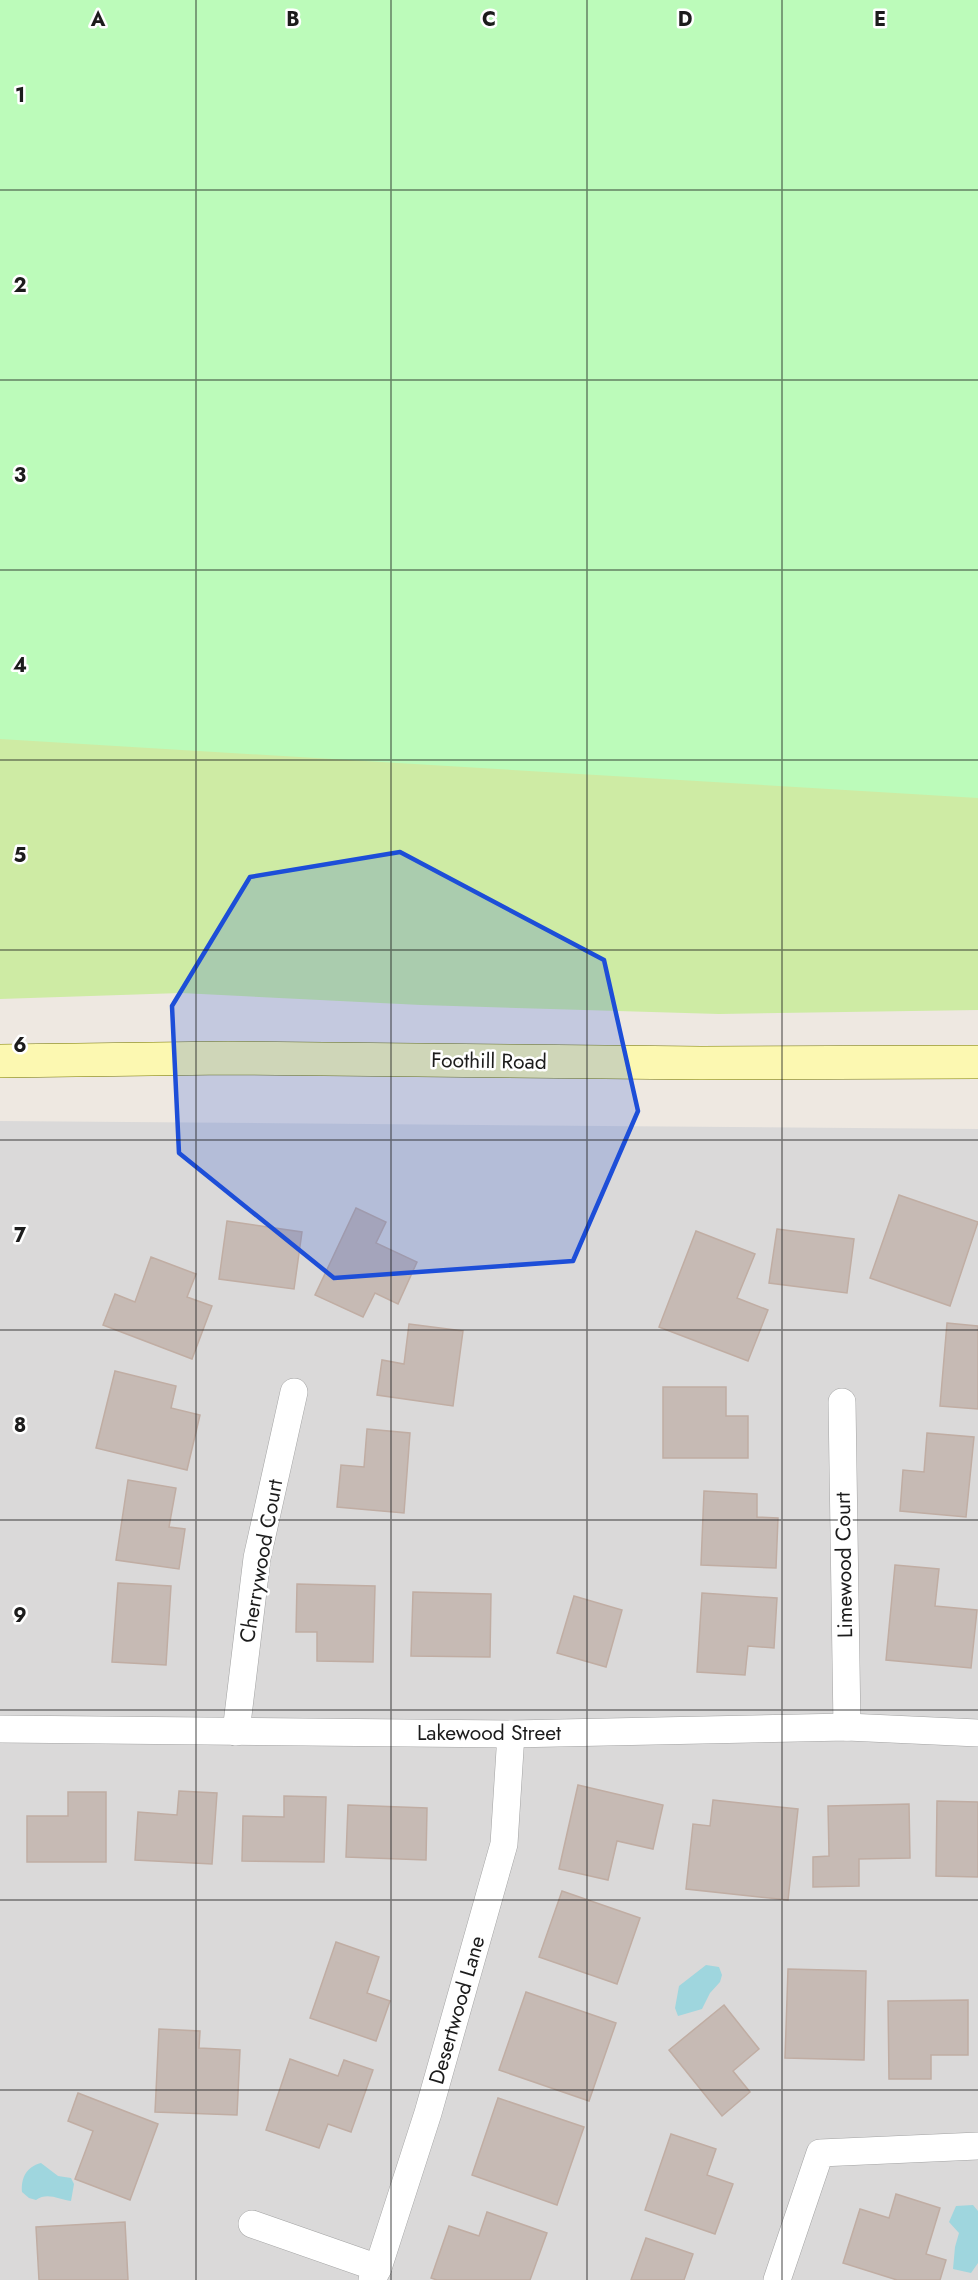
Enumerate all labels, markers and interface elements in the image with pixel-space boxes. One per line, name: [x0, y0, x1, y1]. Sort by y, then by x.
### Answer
text: A: [90, 5, 106, 34]
text: B: [286, 5, 300, 34]
text: C: [482, 5, 496, 34]
text: D: [678, 5, 692, 34]
text: E: [874, 5, 886, 34]
text: 1: [15, 81, 25, 110]
text: 2: [13, 271, 27, 300]
text: 3: [14, 461, 26, 490]
text: 4: [13, 651, 27, 680]
text: 5: [14, 841, 27, 870]
text: 6: [13, 1031, 27, 1060]
street label: Foothill Road: [431, 1045, 547, 1077]
text: 7: [14, 1221, 27, 1250]
text: 8: [14, 1411, 26, 1440]
street label: Cherrywood Court: [232, 1477, 290, 1645]
street label: Limewood Court: [828, 1492, 860, 1638]
text: 9: [13, 1601, 27, 1630]
street label: Lakewood Street: [417, 1718, 561, 1748]
street label: Desertwood Lane: [421, 1932, 493, 2088]

